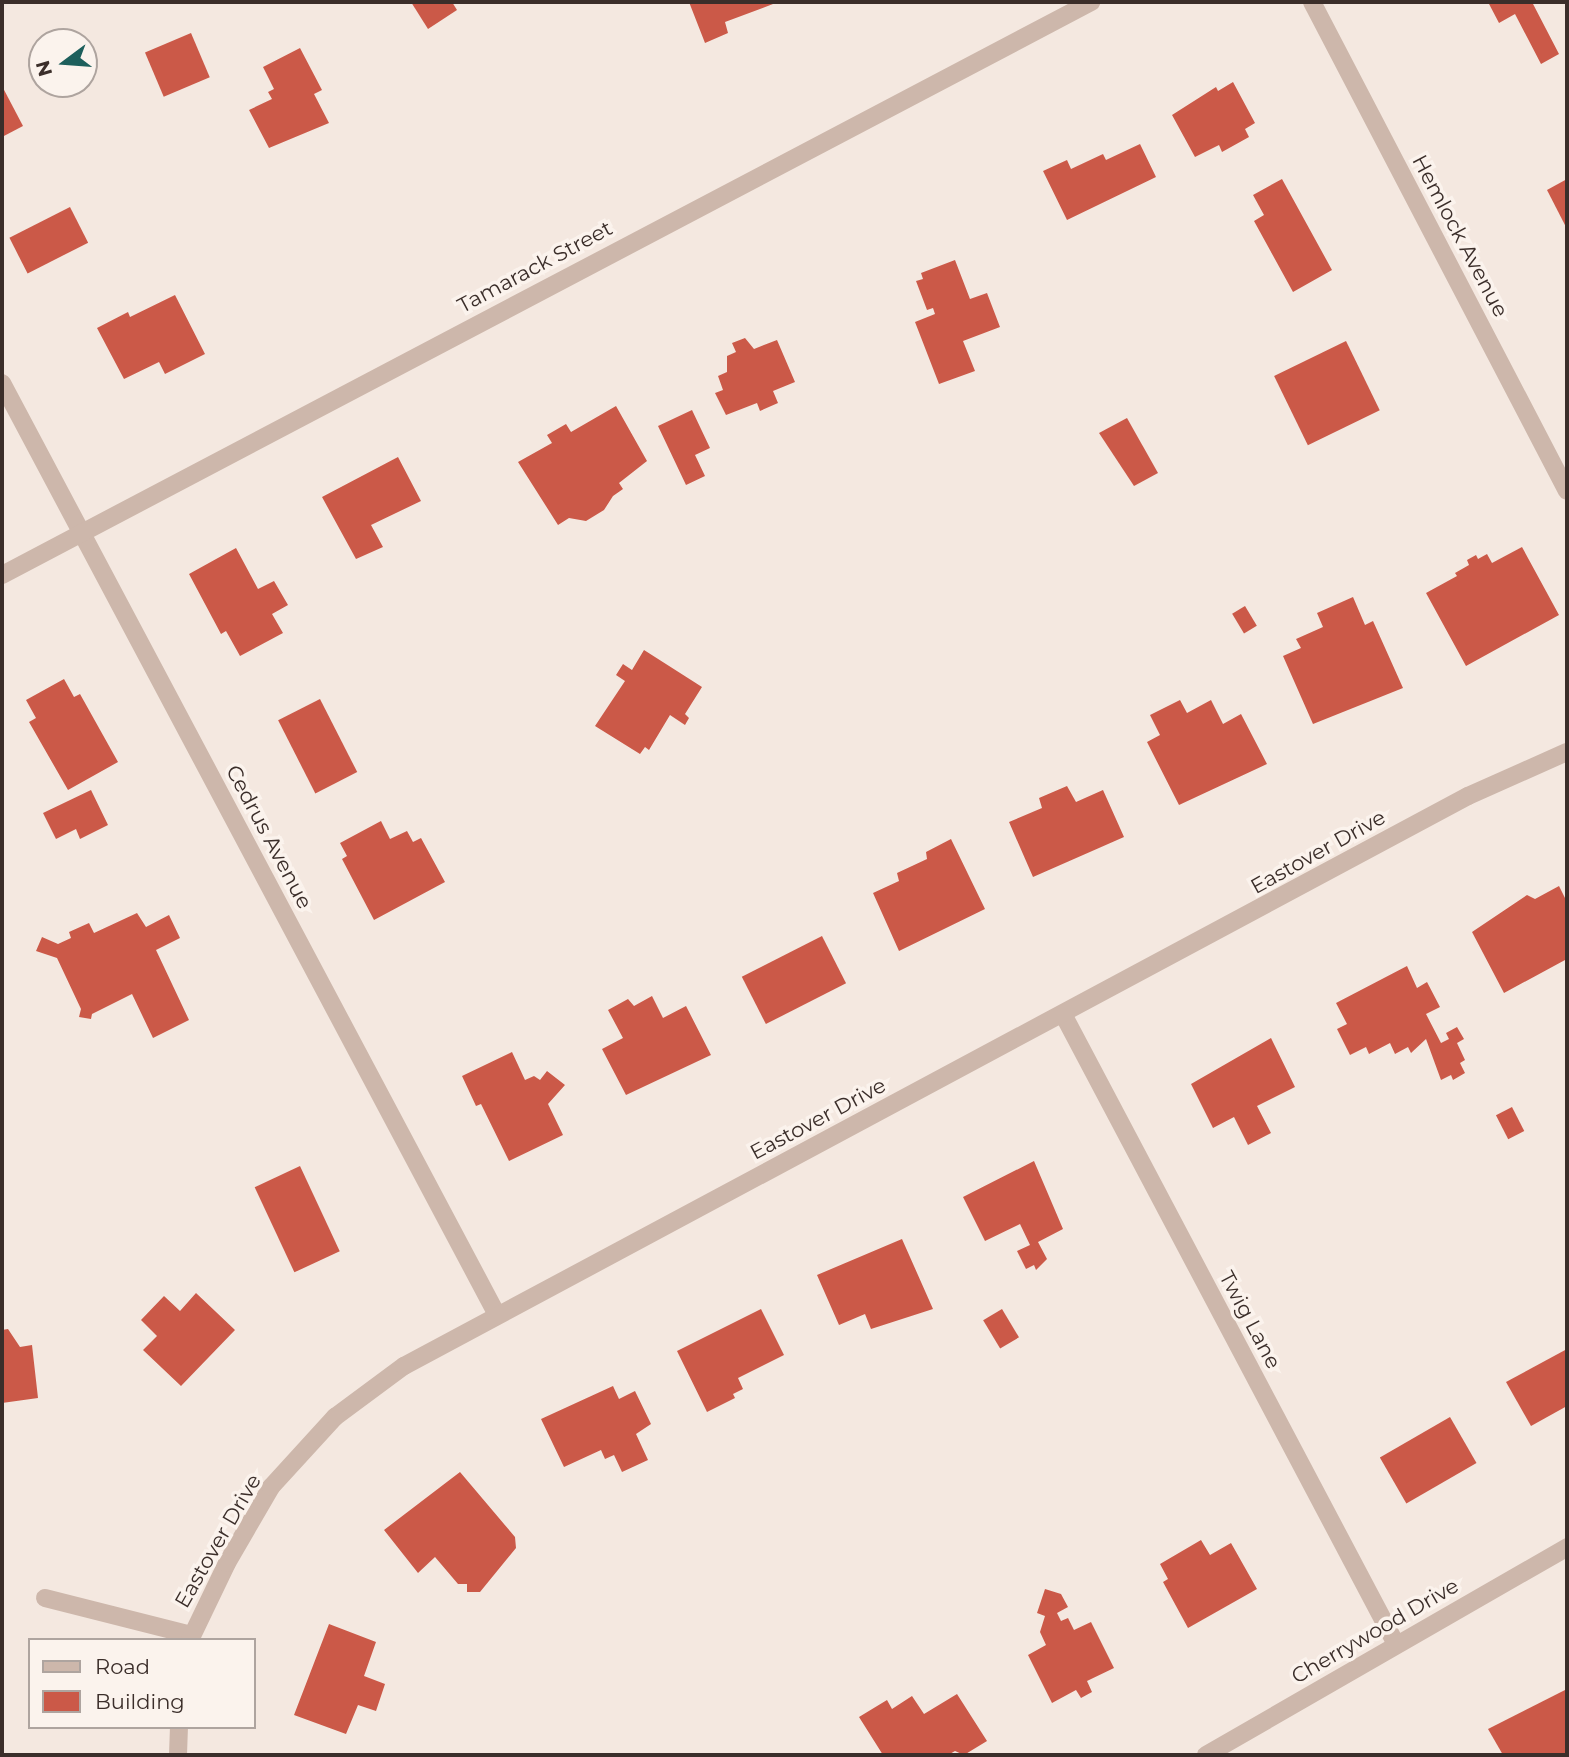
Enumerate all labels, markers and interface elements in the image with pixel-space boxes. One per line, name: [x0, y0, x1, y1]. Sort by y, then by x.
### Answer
north arrow: [28, 28, 98, 98]
text: N: [31, 58, 57, 79]
street label: Hemlock Avenue: [1407, 151, 1513, 321]
street label: Tamarack Street: [453, 216, 617, 318]
street label: Cedrus Avenue: [221, 761, 317, 913]
street label: Eastover Drive: [1246, 805, 1390, 899]
street label: Eastover Drive: [746, 1073, 890, 1165]
street label: Twig Lane: [1214, 1267, 1286, 1373]
street label: Eastover Drive: [170, 1470, 266, 1612]
street label: Cherrywood Drive: [1287, 1573, 1463, 1689]
legend: [28, 1638, 256, 1729]
text: Road: [95, 1654, 150, 1679]
text: Building: [95, 1689, 185, 1714]

